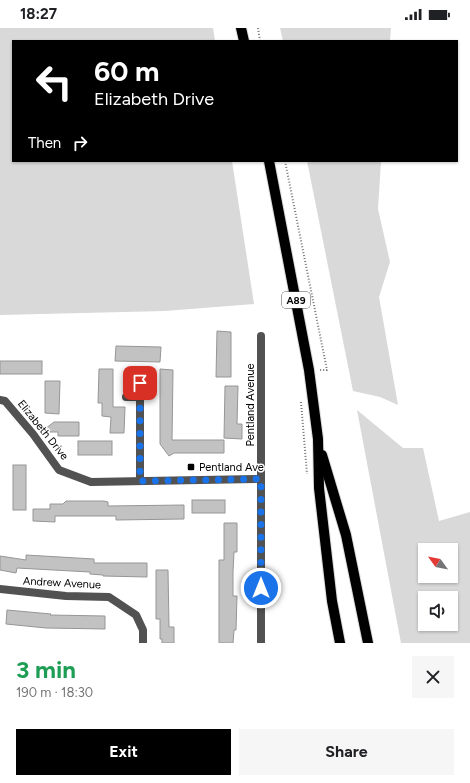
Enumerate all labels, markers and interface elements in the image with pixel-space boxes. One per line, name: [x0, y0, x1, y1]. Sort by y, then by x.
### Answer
text: 18:27: [20, 5, 57, 23]
text: 60 m: [94, 54, 159, 88]
icon: left: [28, 56, 80, 108]
text: Elizabeth Drive: [94, 88, 214, 110]
icon: right: [69, 132, 91, 154]
text: Then: [28, 134, 61, 152]
road number: A89: [282, 292, 310, 308]
street label: Pentland Avenue: [244, 363, 257, 447]
pin: [123, 366, 157, 400]
icon: arrive: [129, 372, 151, 394]
street label: Elizabeth Drive: [15, 397, 71, 463]
place label: Pentland Ave: [199, 461, 264, 474]
marker: Pentland Ave: [186, 462, 196, 472]
north arrow: [418, 543, 458, 583]
map controls: [418, 543, 458, 631]
position arrow: [240, 567, 282, 609]
street label: Andrew Avenue: [23, 574, 101, 592]
button: sound: [418, 591, 458, 631]
text: 3 min: [16, 655, 76, 684]
button: close: [412, 656, 454, 698]
text: 190 m · 18:30: [16, 685, 93, 700]
button: Exit: [16, 729, 231, 775]
button: Share: [239, 729, 454, 775]

